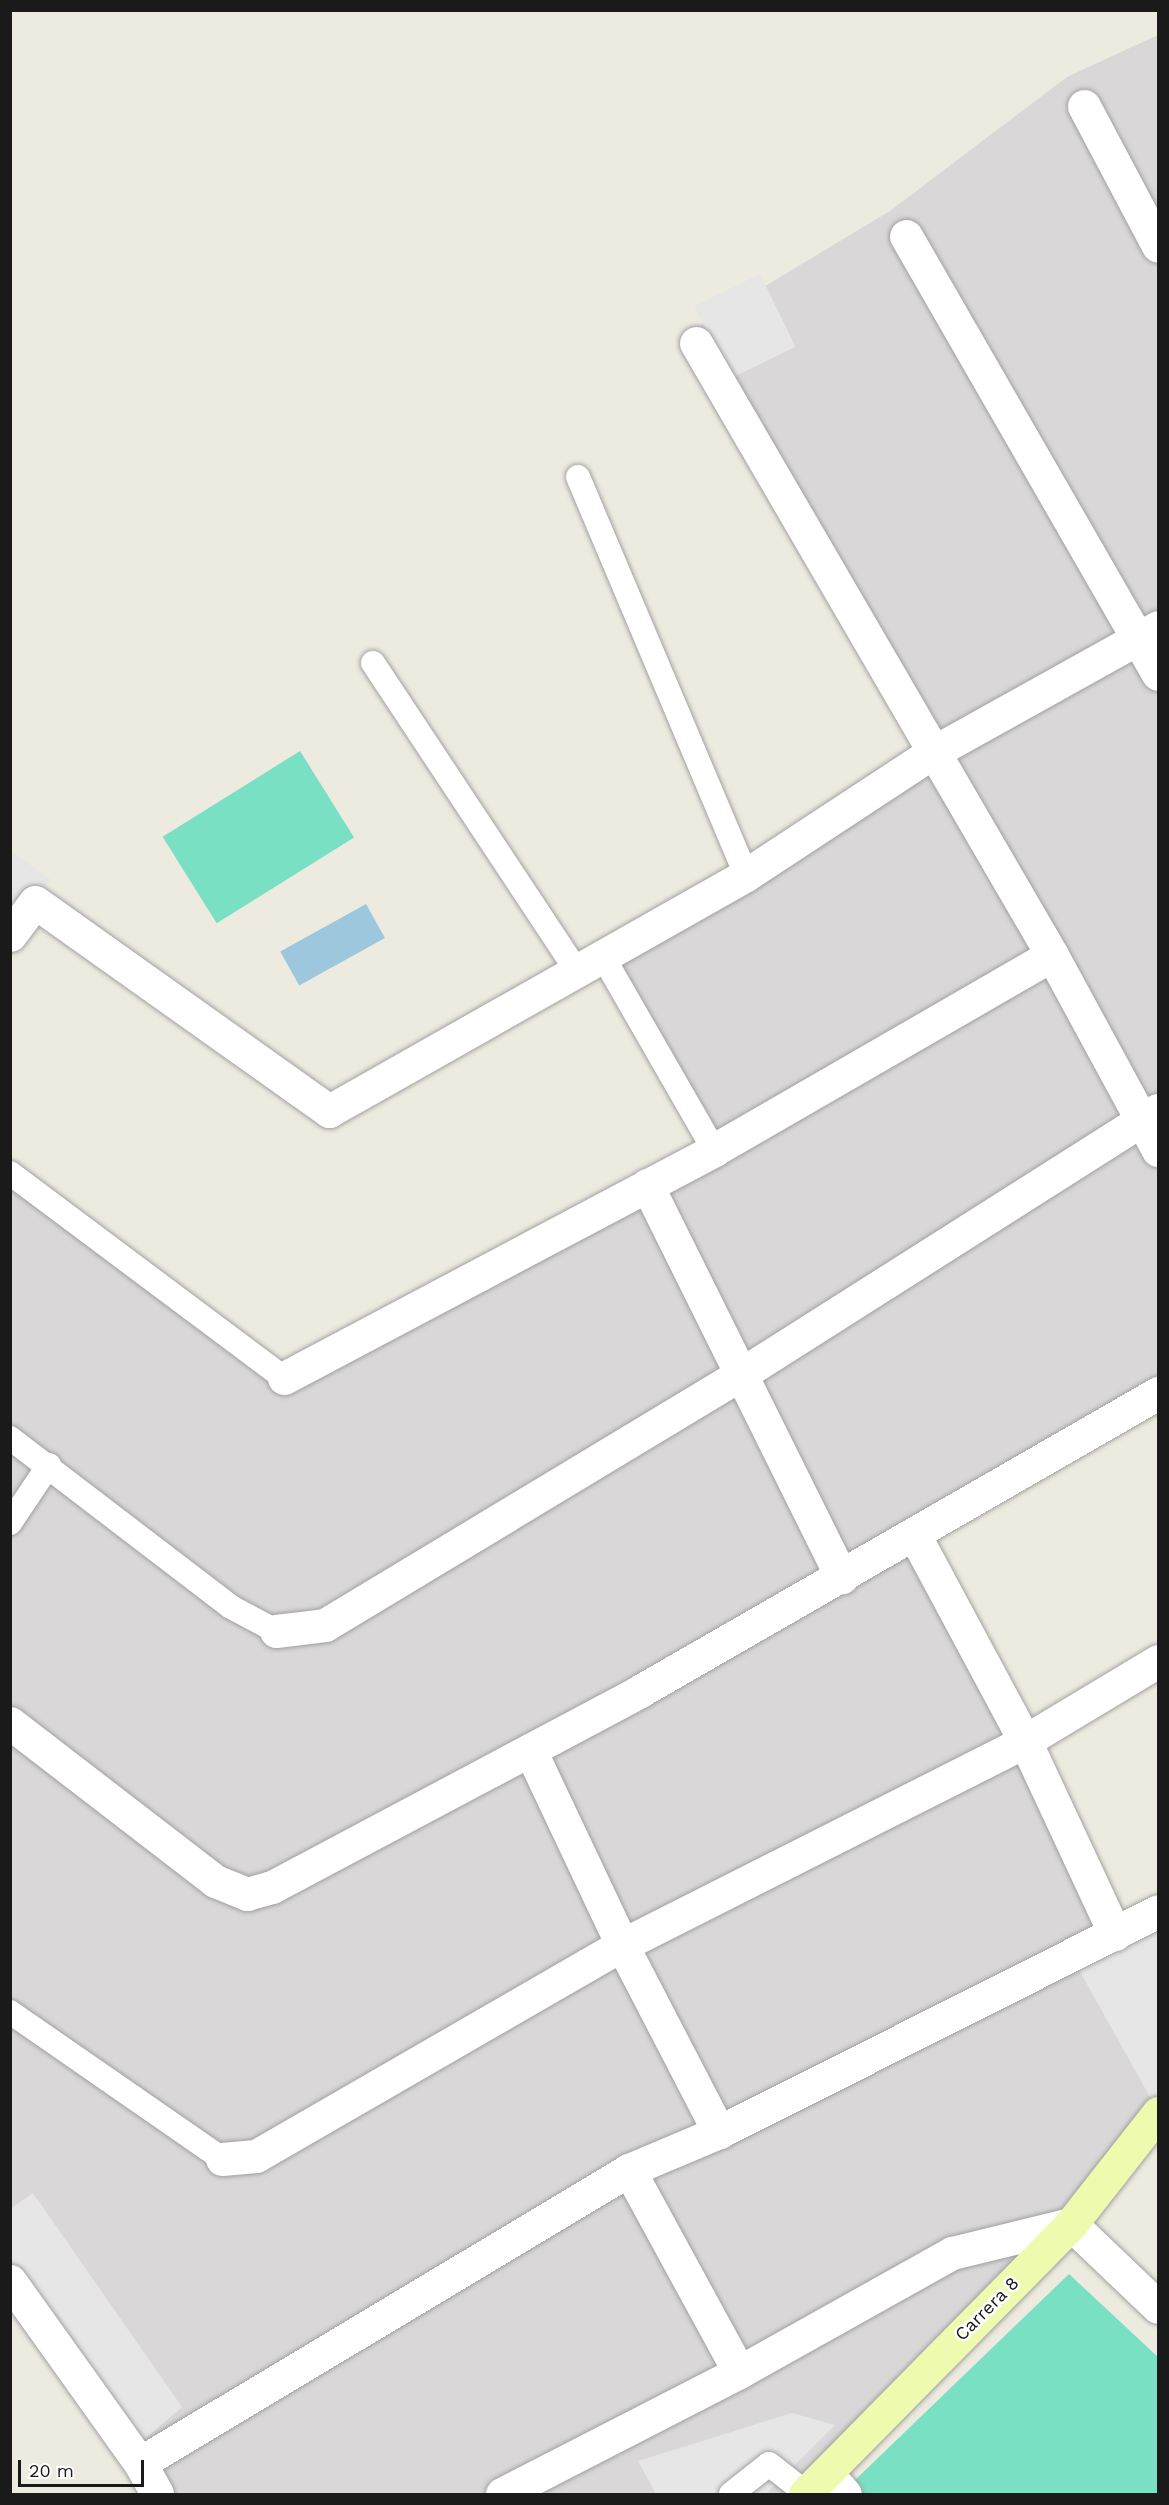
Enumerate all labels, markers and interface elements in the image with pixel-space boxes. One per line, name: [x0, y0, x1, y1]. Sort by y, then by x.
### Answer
street label: Carrera 8: [950, 2272, 1024, 2346]
scale bar: [21, 2448, 147, 2486]
text: 20 m: [29, 2460, 74, 2481]

